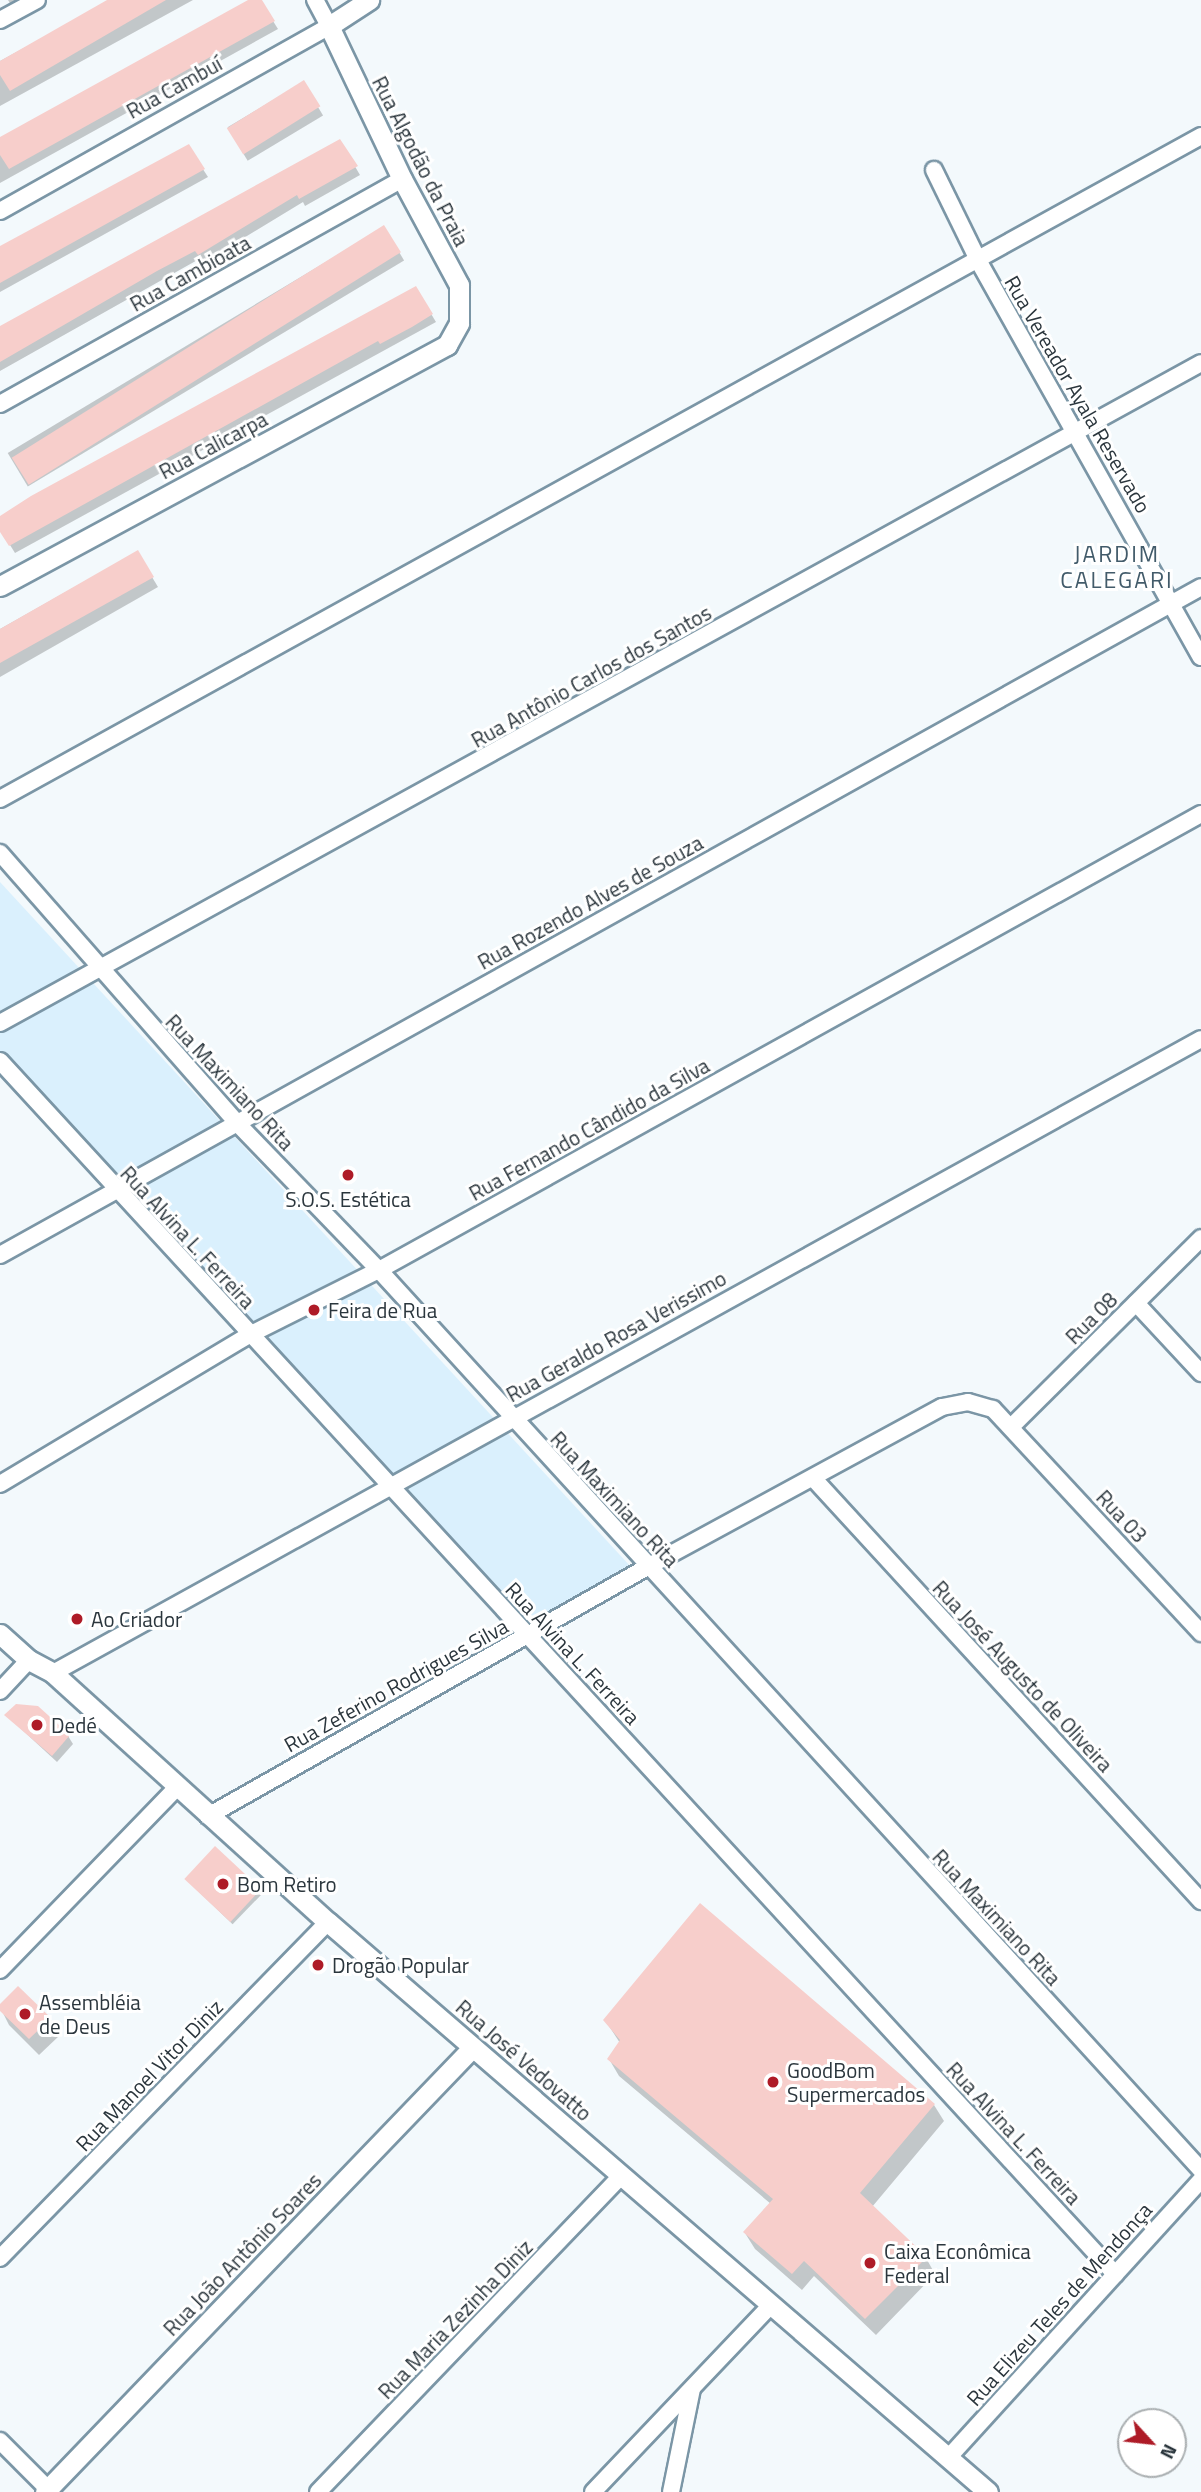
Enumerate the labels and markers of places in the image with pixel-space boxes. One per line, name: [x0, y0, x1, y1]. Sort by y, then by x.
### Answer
marker: S.O.S. Estética: [340, 1167, 356, 1183]
place label: S.O.S. Estética: [285, 1186, 411, 1212]
place label: Feira de Rua: [328, 1297, 437, 1323]
marker: Feira de Rua: [306, 1302, 322, 1318]
place label: Ao Criador: [91, 1606, 182, 1632]
marker: Ao Criador: [69, 1611, 85, 1627]
place label: Dedé: [51, 1712, 97, 1738]
marker: Dedé: [29, 1717, 45, 1733]
place label: Bom Retiro: [237, 1871, 337, 1897]
marker: Bom Retiro: [215, 1876, 231, 1892]
place label: Drogão Popular: [332, 1952, 469, 1978]
marker: Drogão Popular: [310, 1957, 326, 1973]
place label: Assembléia de Deus: [39, 1989, 141, 2039]
marker: Assembléia de Deus: [17, 2006, 33, 2022]
place label: GoodBom Supermercados: [787, 2057, 925, 2107]
marker: GoodBom Supermercados: [765, 2074, 781, 2090]
place label: Caixa Econômica Federal: [884, 2238, 1031, 2288]
marker: Caixa Econômica Federal: [862, 2255, 878, 2271]

